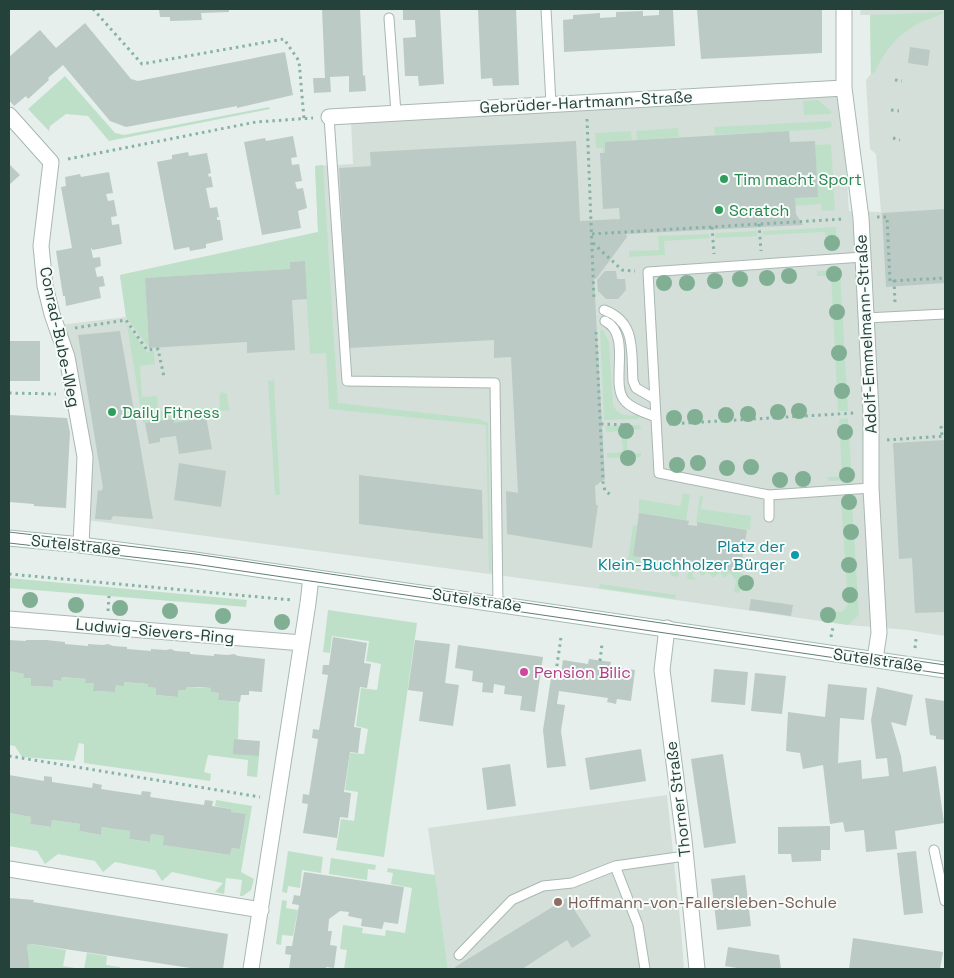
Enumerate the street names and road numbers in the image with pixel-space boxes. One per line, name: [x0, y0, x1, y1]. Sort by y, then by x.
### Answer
street label: Gebrüder-Hartmann-Straße: [479, 86, 693, 118]
street label: Adolf-Emmelmann-Straße: [850, 234, 882, 434]
street label: Conrad-Bube-Weg: [35, 265, 85, 409]
street label: Sutelstraße: [30, 530, 122, 560]
street label: Sutelstraße: [431, 583, 523, 617]
street label: Ludwig-Sievers-Ring: [75, 614, 235, 648]
street label: Sutelstraße: [832, 643, 924, 677]
street label: Thorner Straße: [660, 740, 696, 858]

